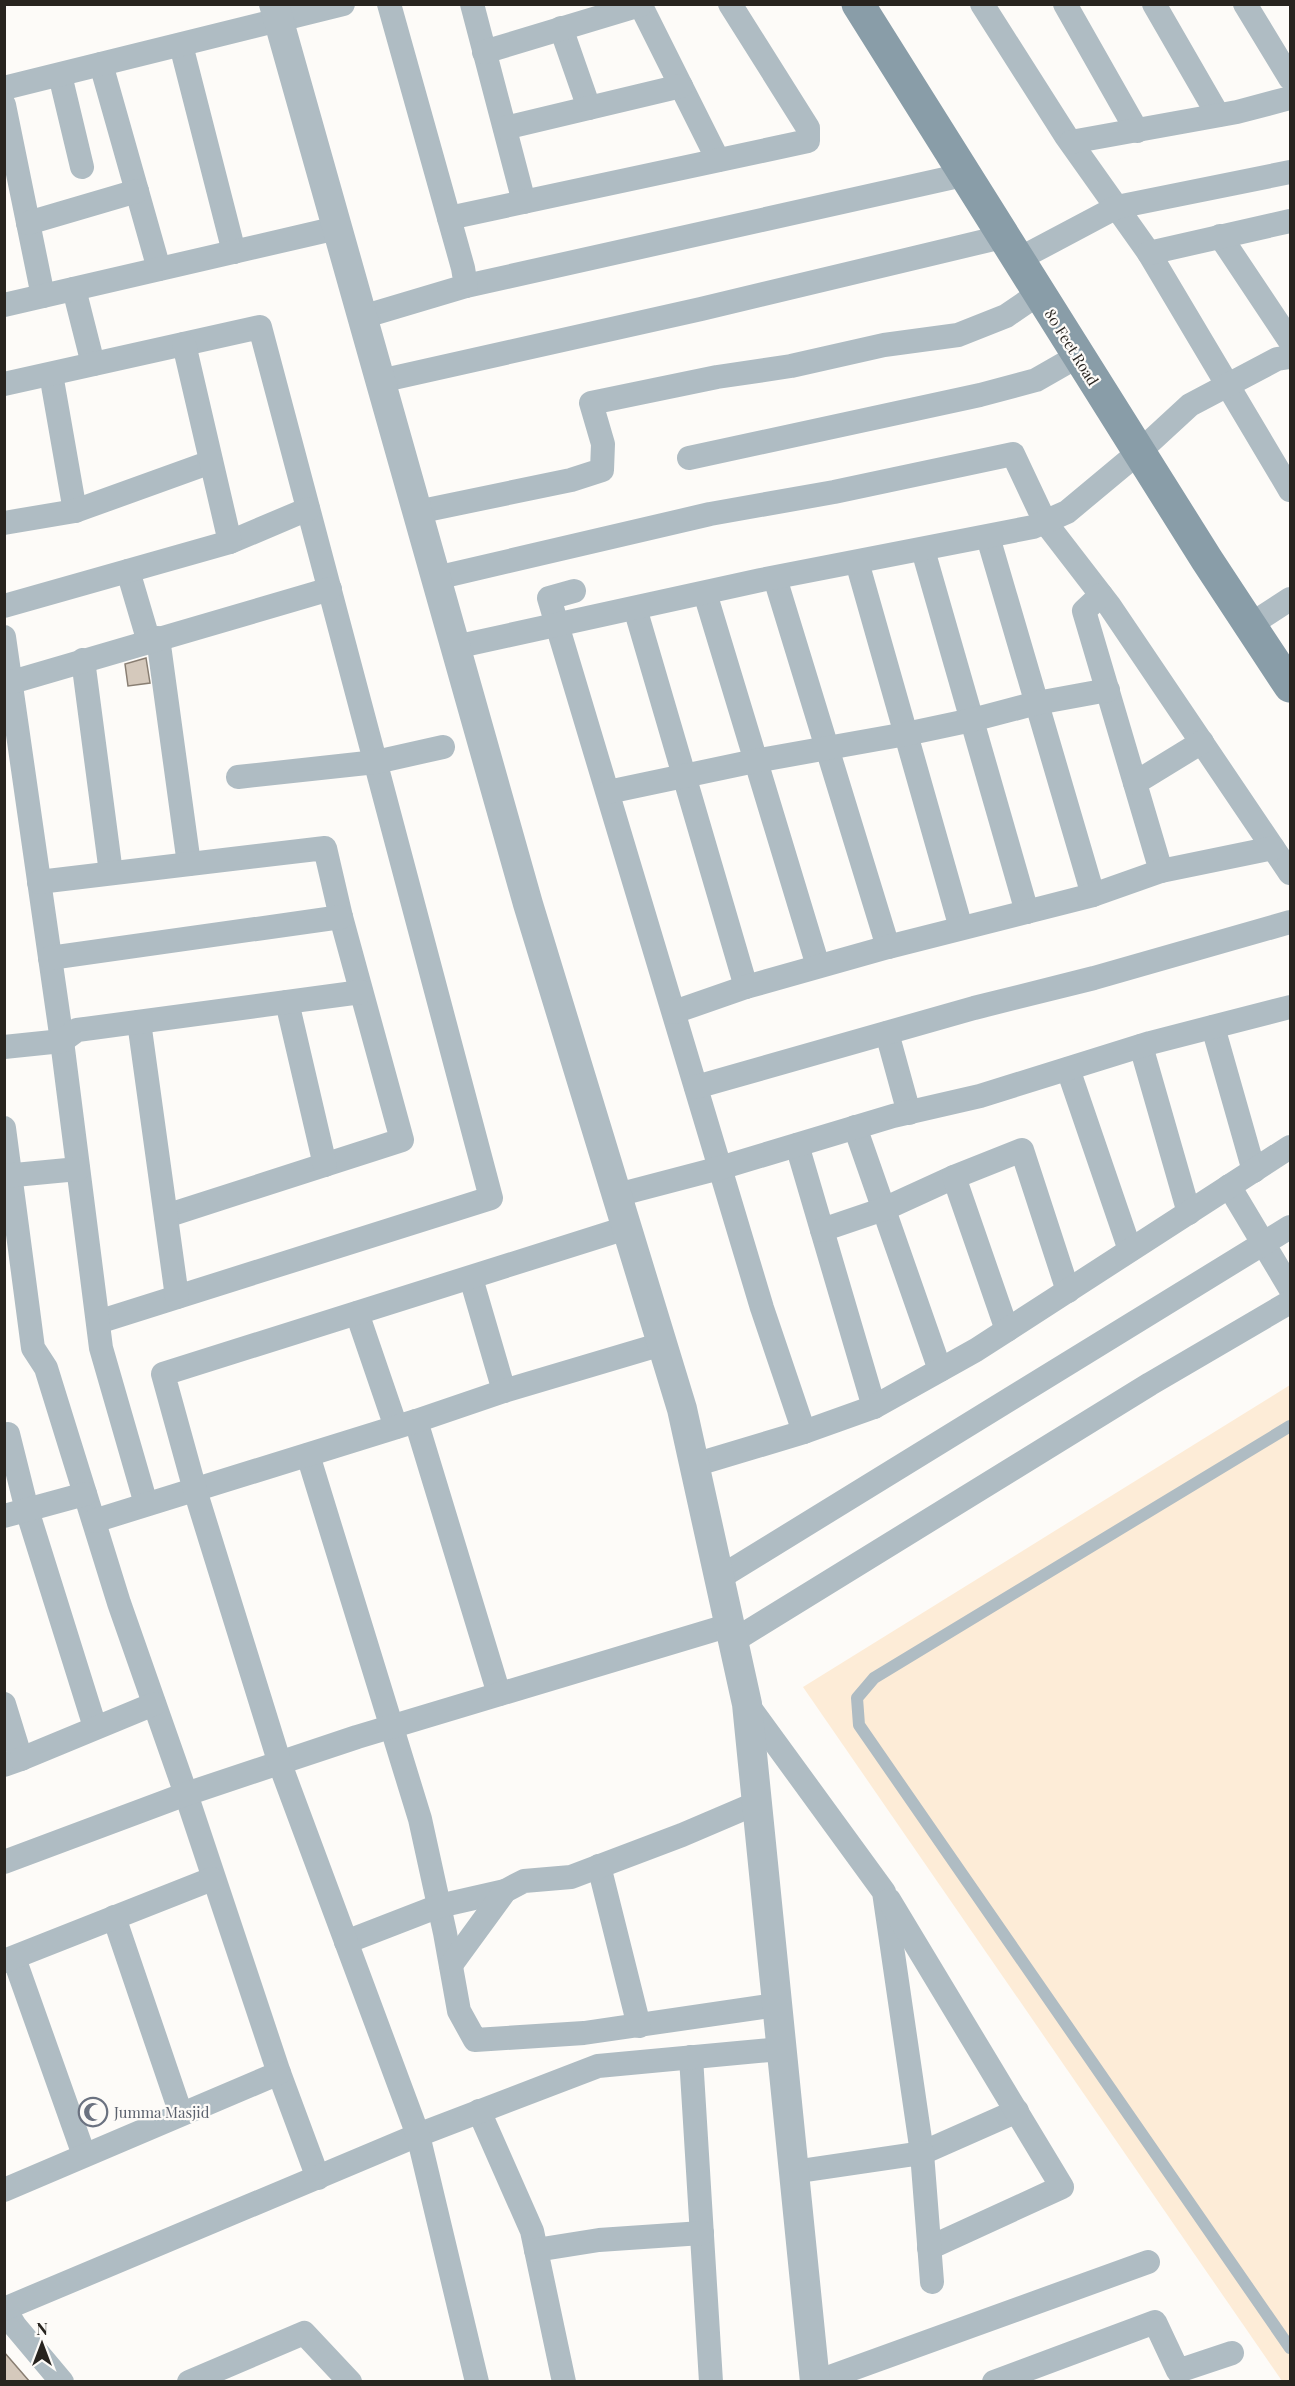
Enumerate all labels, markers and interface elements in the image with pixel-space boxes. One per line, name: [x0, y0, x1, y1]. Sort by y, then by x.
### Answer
street label: 80 Feet Road: [1041, 305, 1104, 389]
mosque icon: Jumma Masjid: [77, 2096, 109, 2128]
place label: Jumma Masjid: [113, 2102, 210, 2122]
north arrow: [12, 2314, 72, 2374]
text: N: [36, 2318, 48, 2339]

